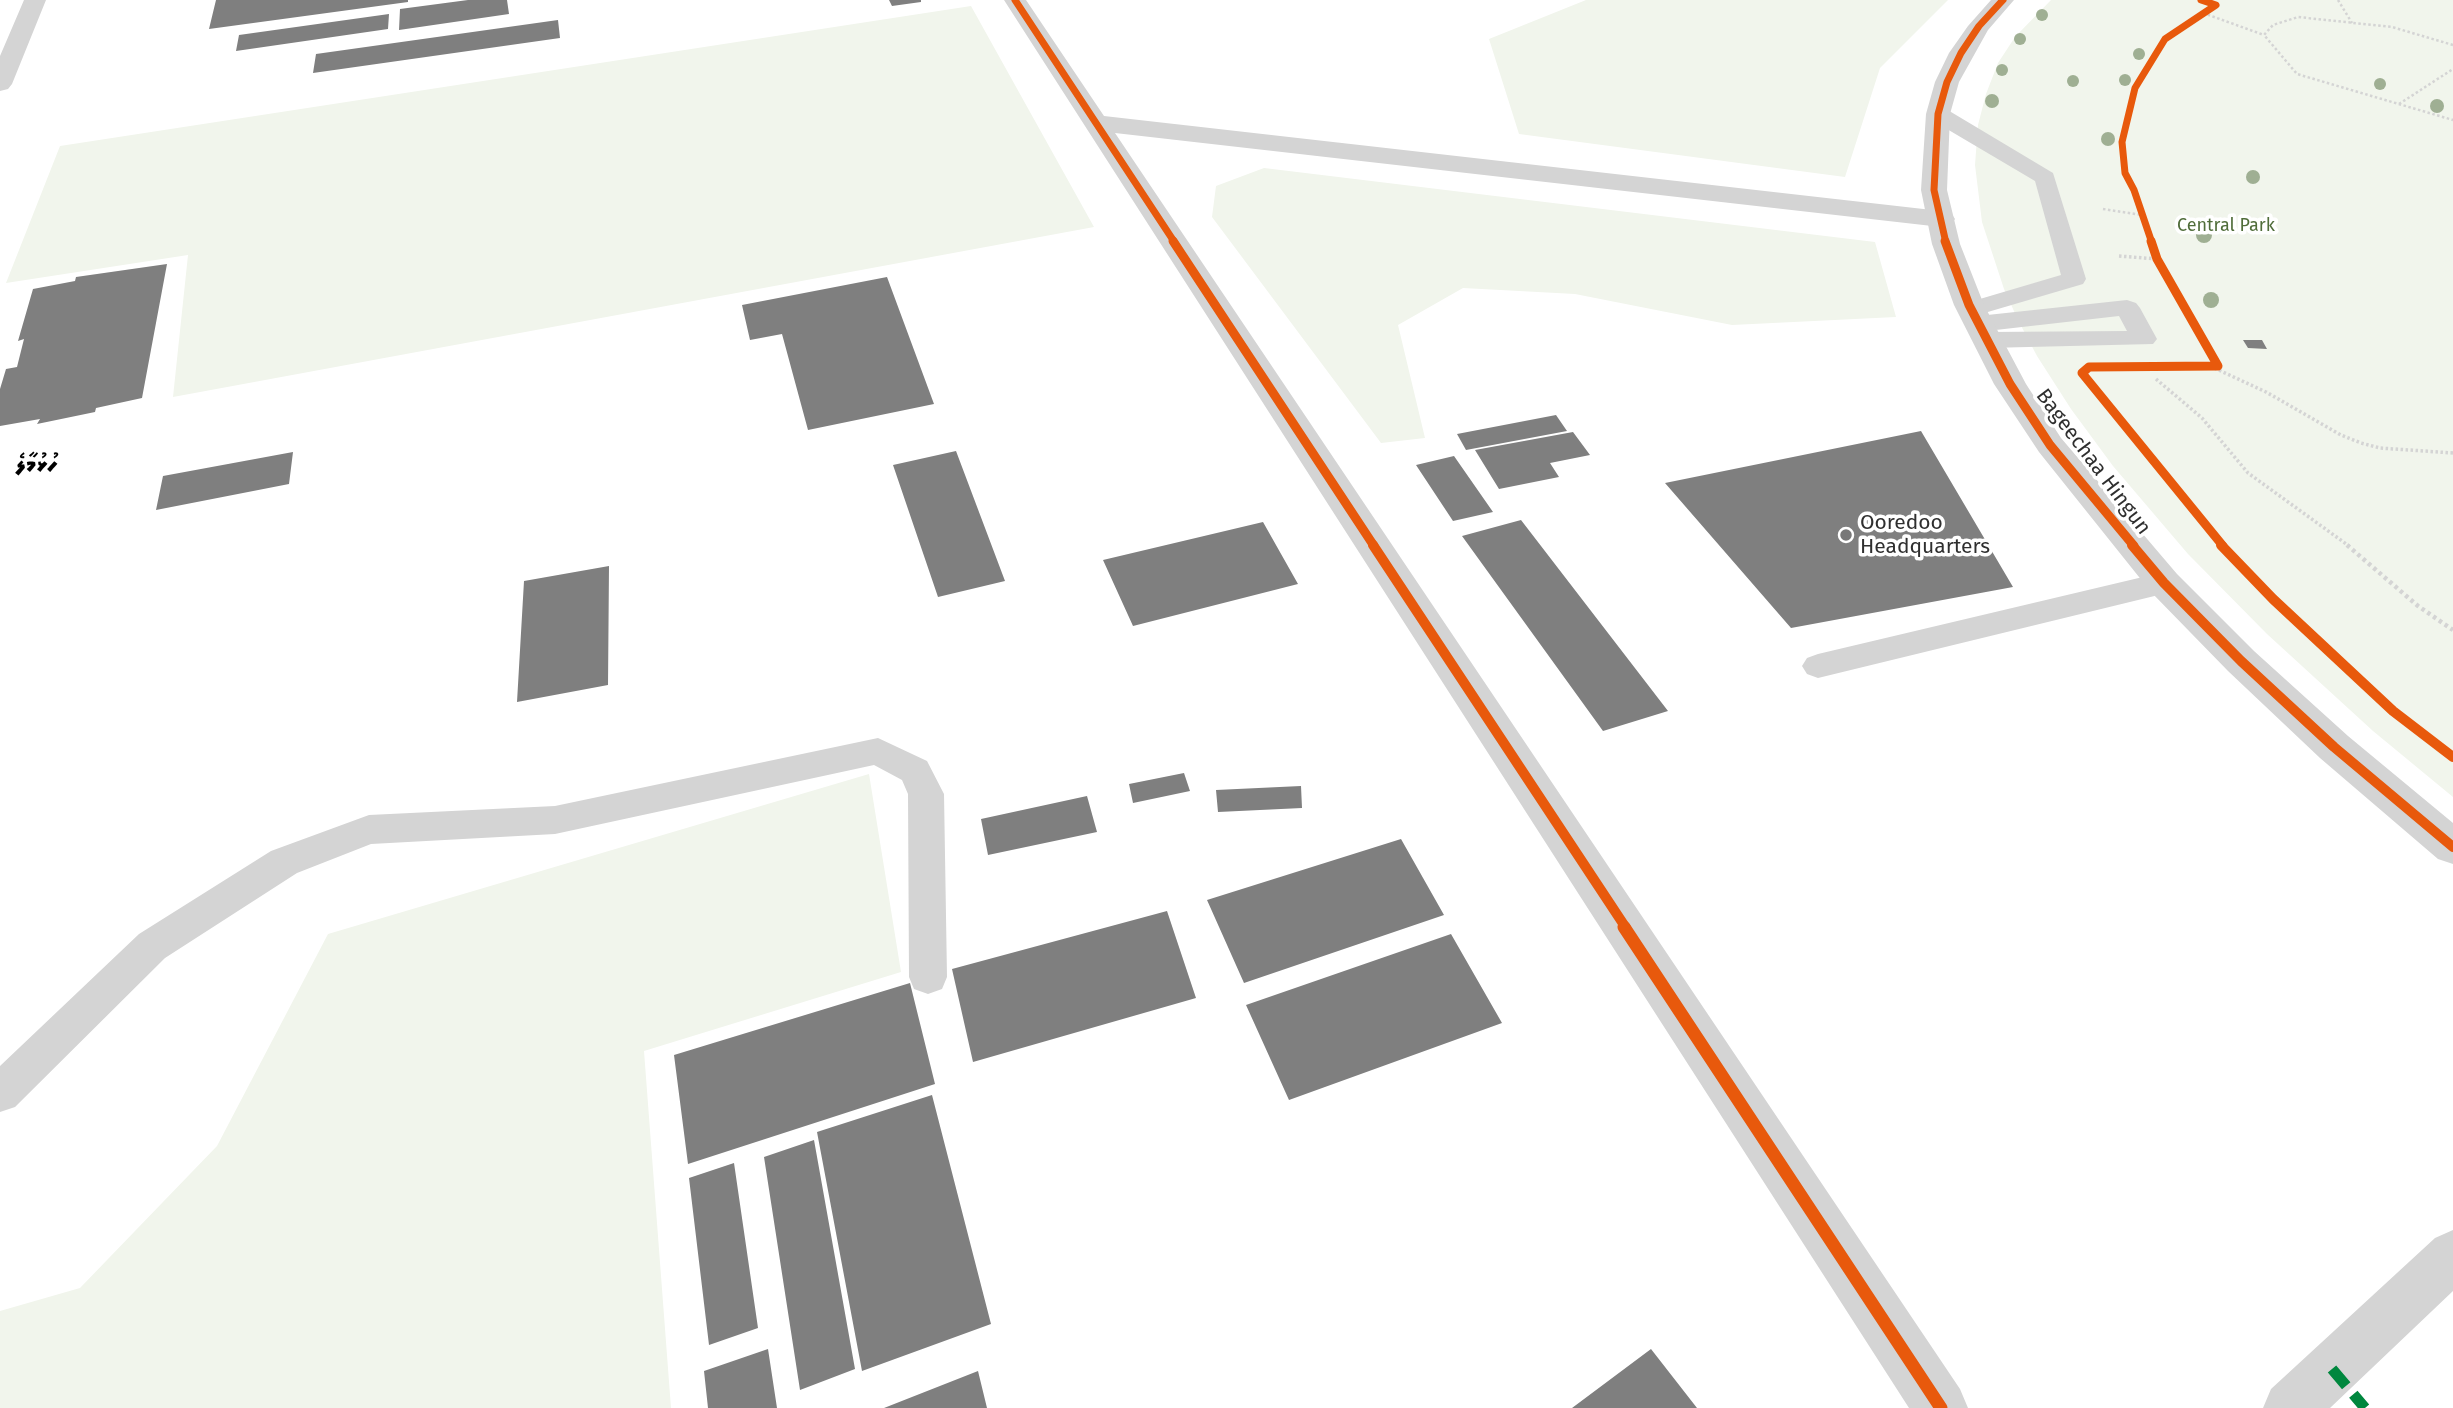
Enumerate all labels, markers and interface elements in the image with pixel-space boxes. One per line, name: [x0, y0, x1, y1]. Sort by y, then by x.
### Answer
park label: Central Park: [2177, 215, 2275, 237]
street label: Bageechaa Hingun: [2030, 384, 2156, 540]
district label: ހުޅުމާލެ: [15, 448, 57, 482]
place label: Ooredoo Headquarters: [1860, 510, 1990, 560]
marker: Ooredoo Headquarters: [1838, 527, 1854, 543]

